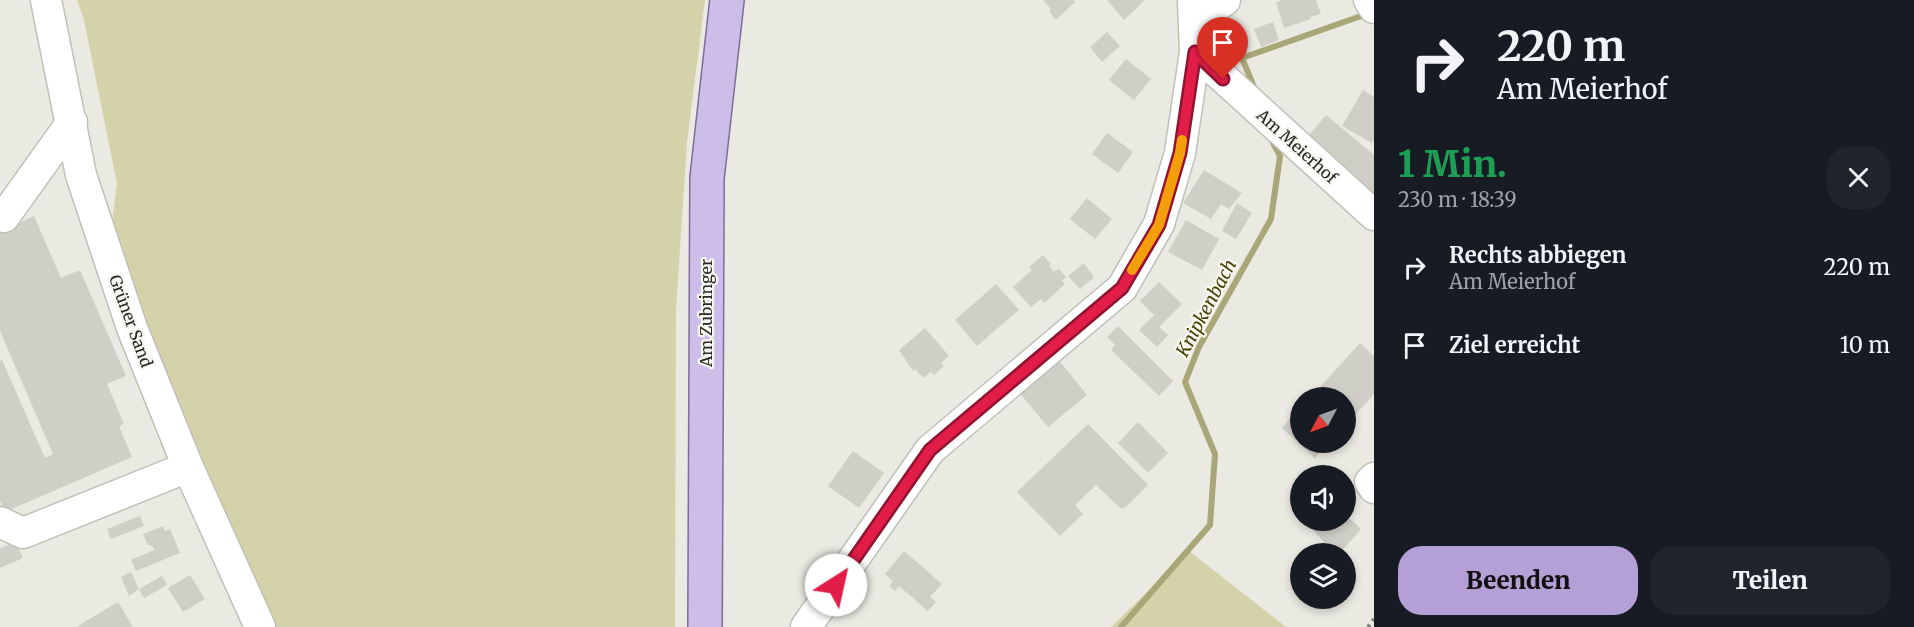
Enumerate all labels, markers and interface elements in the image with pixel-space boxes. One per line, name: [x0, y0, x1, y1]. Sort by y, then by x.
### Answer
pin: [1197, 17, 1248, 79]
text: 220 m: [1497, 20, 1625, 72]
icon: right: [1398, 24, 1476, 102]
icon: arrive: [1206, 26, 1239, 59]
text: Am Meierhof: [1497, 72, 1668, 106]
street label: Am Meierhof: [1252, 104, 1342, 188]
text: 1 Min.: [1398, 142, 1507, 187]
button: close: [1827, 146, 1890, 209]
text: 230 m · 18:39: [1398, 187, 1517, 212]
text: Rechts abbiegen: [1449, 241, 1626, 269]
icon: right: [1398, 251, 1431, 284]
text: 220 m: [1823, 253, 1890, 281]
water label: Knipkenbach: [1170, 255, 1241, 362]
street label: Am Zubringer: [696, 259, 716, 368]
text: Am Meierhof: [1449, 269, 1575, 294]
street label: Grüner Sand: [105, 272, 157, 370]
icon: arrive: [1398, 329, 1431, 362]
text: Ziel erreicht: [1449, 331, 1580, 359]
text: 10 m: [1840, 331, 1890, 359]
north arrow: [1290, 387, 1356, 453]
map controls: [1290, 387, 1356, 609]
button: sound: [1290, 465, 1356, 531]
button: layers: [1290, 543, 1356, 609]
button: Beenden: [1398, 546, 1638, 615]
button: Teilen: [1650, 546, 1890, 615]
position arrow: [804, 553, 868, 617]

